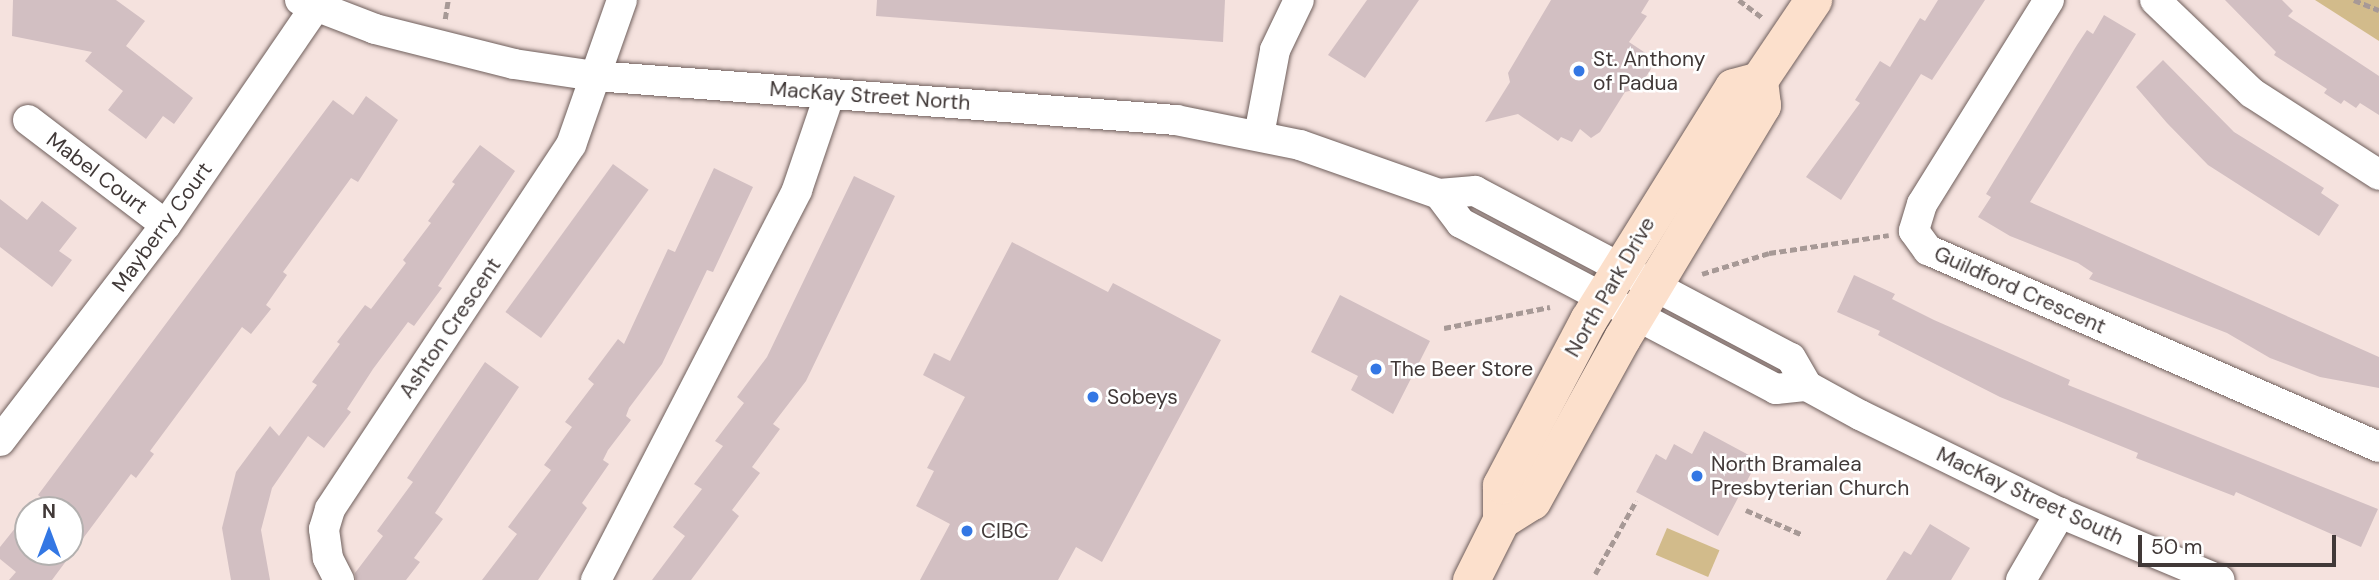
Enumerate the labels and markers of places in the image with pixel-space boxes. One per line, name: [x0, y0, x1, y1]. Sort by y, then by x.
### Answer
place label: St. Anthony of Padua: [1593, 46, 1705, 96]
marker: St. Anthony of Padua: [1571, 63, 1587, 79]
place label: The Beer Store: [1390, 356, 1533, 382]
marker: The Beer Store: [1368, 361, 1384, 377]
place label: Sobeys: [1107, 384, 1178, 410]
marker: Sobeys: [1085, 389, 1101, 405]
place label: North Bramalea Presbyterian Church: [1711, 451, 1909, 501]
marker: North Bramalea Presbyterian Church: [1689, 468, 1705, 484]
place label: CIBC: [981, 518, 1029, 544]
marker: CIBC: [959, 523, 975, 539]

